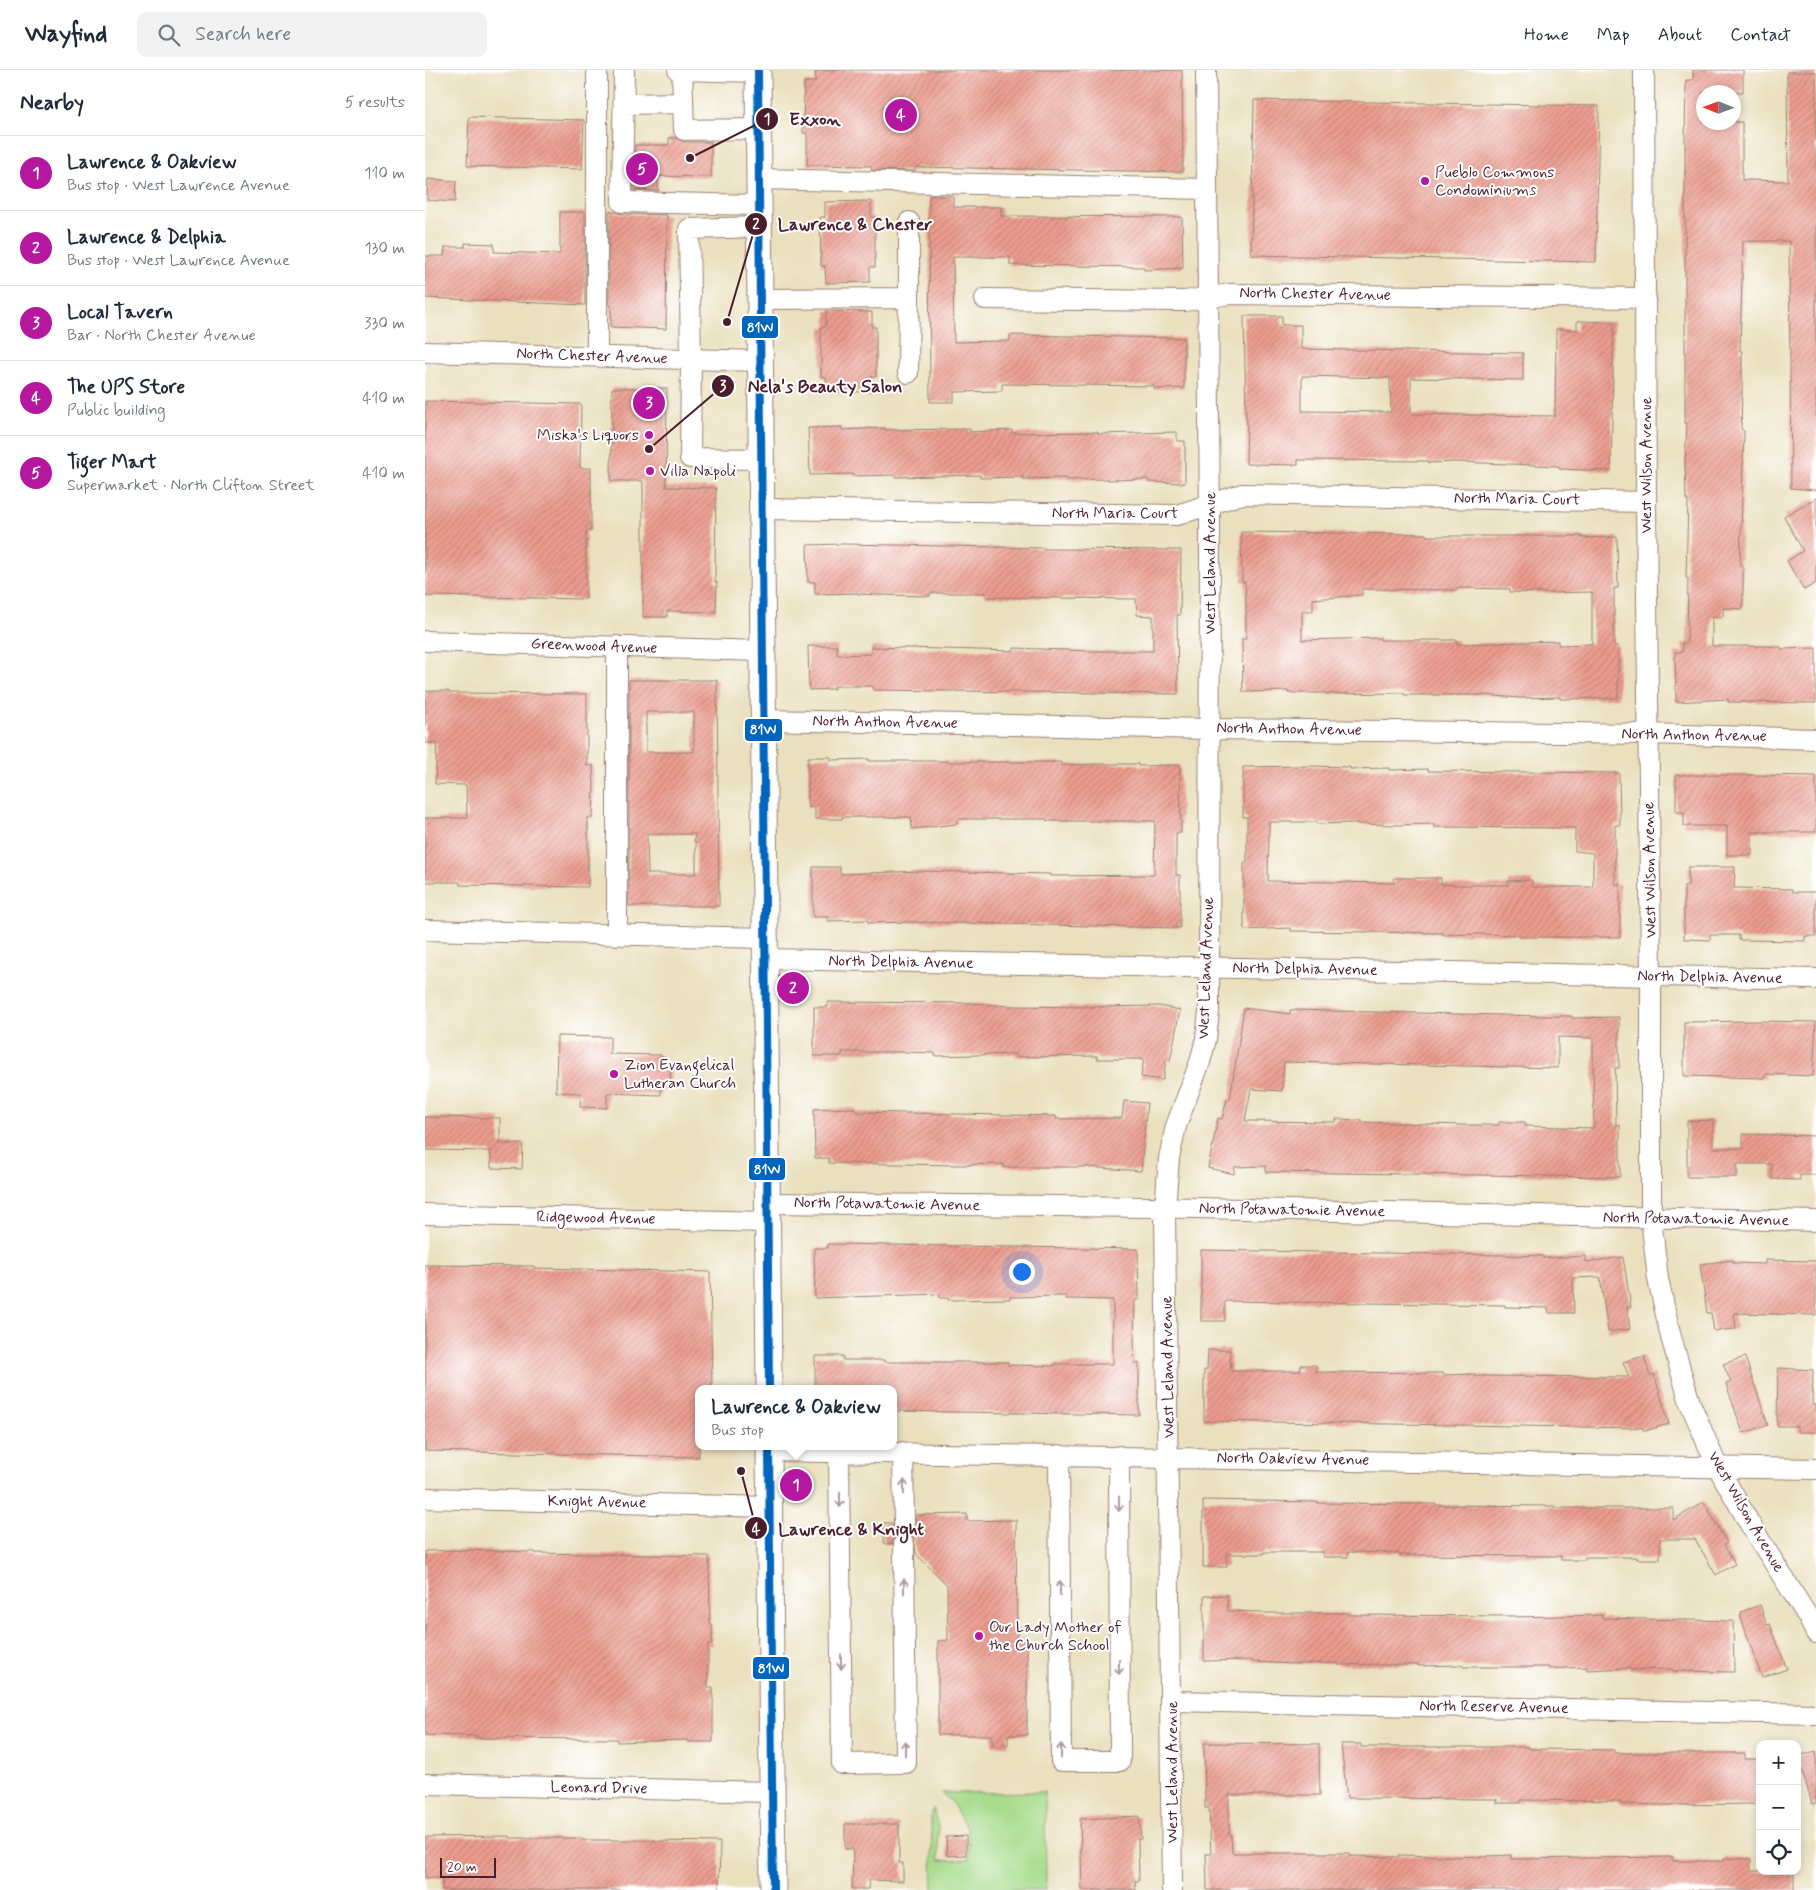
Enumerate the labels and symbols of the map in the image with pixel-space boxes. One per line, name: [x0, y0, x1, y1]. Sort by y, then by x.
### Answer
north arrow: [1696, 85, 1741, 130]
pin: 4: [885, 96, 917, 134]
callout: Exxon: [754, 102, 850, 135]
text: Exxon: [789, 108, 842, 132]
text: 1: [764, 110, 770, 130]
pin: 5: [626, 150, 658, 188]
place label: Pueblo Commons Condominiums: [1435, 162, 1554, 201]
marker: Pueblo Commons Condominiums: [1419, 175, 1431, 187]
callout: Lawrence & Chester: [743, 207, 942, 240]
text: Lawrence & Chester: [778, 213, 933, 237]
text: 2: [752, 215, 760, 235]
street label: North Chester Avenue: [1239, 282, 1391, 306]
line badge: 81W: [741, 315, 779, 339]
text: 81W: [747, 319, 774, 337]
street label: North Chester Avenue: [516, 343, 668, 369]
callout: Nela's Beauty Salon: [711, 369, 915, 402]
text: Nela's Beauty Salon: [748, 375, 902, 399]
text: 3: [720, 377, 727, 397]
pin: 3: [633, 384, 665, 422]
street label: West Wilson Avenue: [1636, 396, 1657, 533]
place label: Miska's Liquors: [537, 425, 639, 446]
marker: Miska's Liquors: [643, 429, 655, 441]
place label: Villa Napoli: [660, 461, 736, 482]
marker: Villa Napoli: [644, 465, 656, 477]
street label: North Maria Court: [1454, 487, 1581, 511]
street label: West Leland Avenue: [1200, 491, 1221, 634]
street label: North Maria Court: [1052, 503, 1179, 524]
street label: Greenwood Avenue: [530, 633, 658, 659]
street label: North Anthon Avenue: [812, 710, 958, 734]
street label: North Anthon Avenue: [1216, 717, 1362, 741]
line badge: 81W: [744, 718, 783, 742]
text: 81W: [750, 721, 777, 739]
street label: North Anthon Avenue: [1621, 723, 1767, 747]
street label: West Wilson Avenue: [1638, 801, 1662, 938]
street label: West Leland Avenue: [1193, 896, 1219, 1040]
street label: North Delphia Avenue: [828, 950, 974, 974]
street label: North Delphia Avenue: [1232, 957, 1378, 981]
street label: North Delphia Avenue: [1637, 965, 1783, 989]
pin: 2: [777, 969, 809, 1007]
place label: Zion Evangelical Lutheran Church: [624, 1055, 736, 1094]
marker: Zion Evangelical Lutheran Church: [608, 1068, 620, 1080]
line badge: 81W: [748, 1157, 786, 1181]
text: 81W: [754, 1161, 781, 1179]
street label: North Potawatomie Avenue: [794, 1192, 981, 1216]
street label: North Potawatomie Avenue: [1199, 1198, 1386, 1222]
street label: Ridgewood Avenue: [536, 1206, 656, 1231]
street label: North Potawatomie Avenue: [1603, 1207, 1790, 1231]
your location: [1009, 1259, 1035, 1285]
street label: West Leland Avenue: [1156, 1295, 1180, 1438]
street label: North Oakview Avenue: [1217, 1447, 1369, 1471]
street label: West Wilson Avenue: [1703, 1448, 1789, 1577]
pin: 1: [780, 1466, 812, 1504]
one-way arrow: [899, 1480, 908, 1496]
street label: Knight Avenue: [547, 1491, 647, 1514]
one-way arrow: [835, 1492, 844, 1508]
one-way arrow: [1114, 1496, 1124, 1512]
callout: Lawrence & Knight: [744, 1512, 934, 1545]
text: Lawrence & Knight: [778, 1518, 924, 1544]
text: 4: [752, 1520, 761, 1540]
one-way arrow: [899, 1578, 909, 1594]
one-way arrow: [1055, 1581, 1065, 1597]
place label: Our Lady Mother of the Church School: [989, 1617, 1122, 1656]
marker: Our Lady Mother of the Church School: [973, 1630, 985, 1642]
one-way arrow: [836, 1654, 846, 1670]
line badge: 81W: [752, 1656, 790, 1680]
one-way arrow: [1114, 1658, 1124, 1675]
text: 81W: [758, 1660, 785, 1678]
street label: North Reserve Avenue: [1419, 1695, 1569, 1719]
street label: West Leland Avenue: [1162, 1700, 1183, 1843]
one-way arrow: [901, 1741, 910, 1757]
one-way arrow: [1056, 1743, 1066, 1760]
street label: Leonard Drive: [550, 1777, 648, 1799]
scale bar: [440, 1855, 496, 1878]

